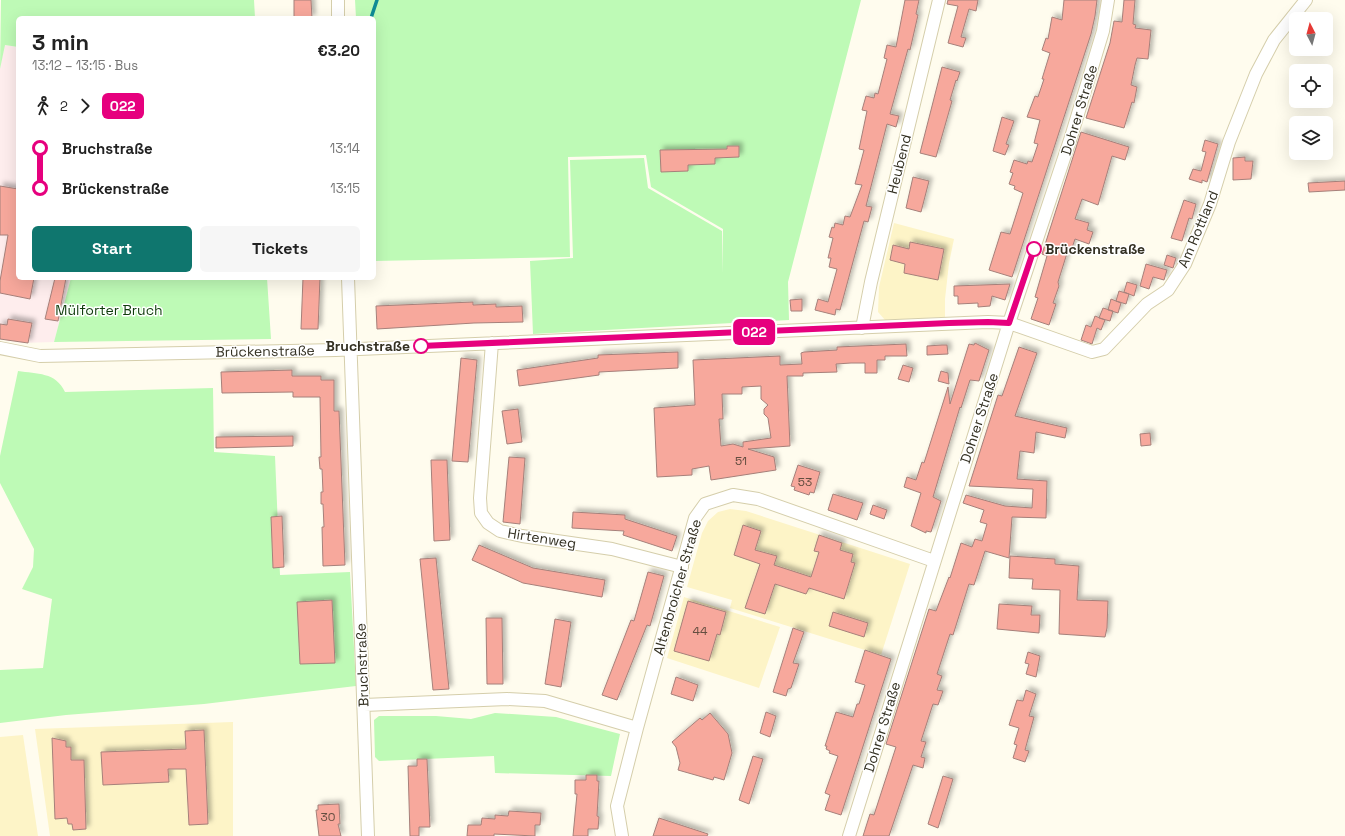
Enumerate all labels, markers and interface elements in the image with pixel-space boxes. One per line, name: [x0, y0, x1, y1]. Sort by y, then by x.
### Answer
north arrow: [1289, 12, 1333, 56]
map controls: [1289, 12, 1333, 160]
text: 3 min: [32, 28, 89, 56]
text: €3.20: [318, 41, 360, 60]
text: 13:12 – 13:15 · Bus: [32, 57, 138, 74]
street label: Dohrer Straße: [1057, 62, 1101, 158]
button: locate: [1289, 64, 1333, 108]
icon: walk: [32, 95, 54, 117]
icon: forward: [74, 95, 96, 117]
text: 022: [110, 97, 136, 115]
text: 2: [60, 98, 68, 115]
button: layers: [1289, 116, 1333, 160]
street label: Heubend: [883, 132, 915, 196]
text: Bruchstraße: [62, 139, 153, 158]
text: 13:14: [330, 140, 360, 157]
text: Brückenstraße: [62, 179, 169, 198]
text: 13:15: [330, 180, 360, 197]
street label: Am Rottland: [1174, 188, 1222, 270]
button: Start: [32, 226, 192, 272]
button: Tickets: [200, 226, 360, 272]
place label: Brückenstraße: [1045, 240, 1145, 258]
marker: Brückenstraße: [1026, 241, 1042, 257]
park label: Mülforter Bruch: [55, 301, 163, 319]
line badge: 022: [731, 319, 777, 345]
text: 022: [741, 323, 767, 341]
place label: Bruchstraße: [325, 337, 410, 355]
marker: Bruchstraße: [413, 338, 429, 354]
street label: Brückenstraße: [215, 341, 315, 361]
street label: Dohrer Straße: [956, 371, 1002, 465]
house number: 51: [735, 453, 747, 469]
house number: 53: [798, 474, 812, 490]
street label: Altenbroicher Straße: [649, 517, 705, 657]
street label: Hirtenweg: [506, 524, 578, 552]
street label: Bruchstraße: [352, 623, 372, 707]
house number: 44: [692, 623, 708, 639]
street label: Dohrer Straße: [860, 679, 904, 775]
house number: 30: [321, 809, 335, 825]

